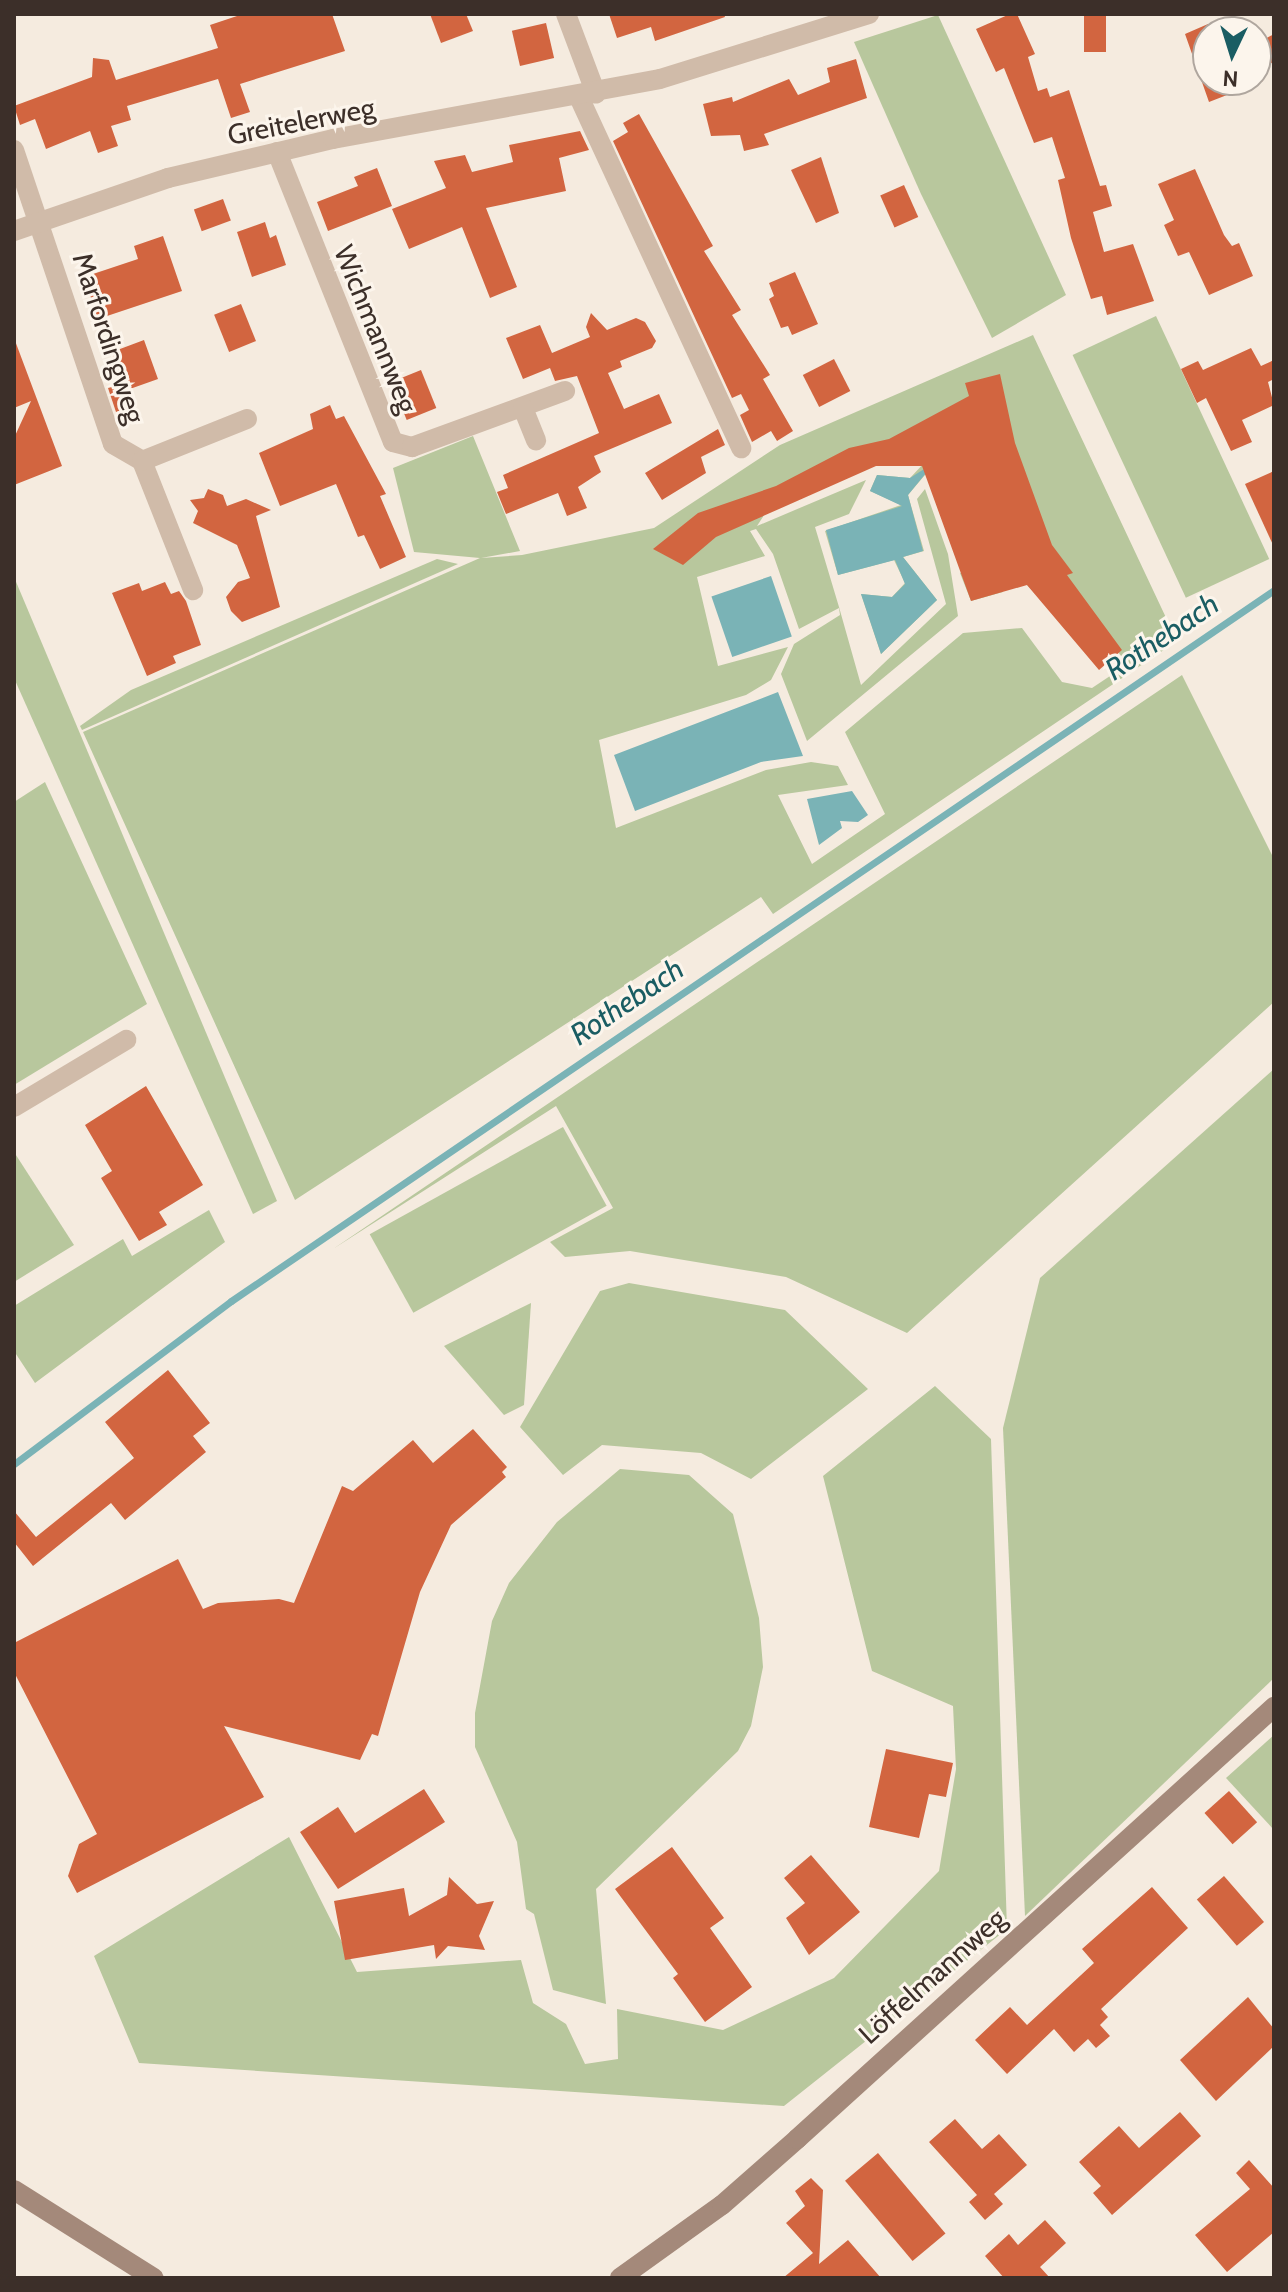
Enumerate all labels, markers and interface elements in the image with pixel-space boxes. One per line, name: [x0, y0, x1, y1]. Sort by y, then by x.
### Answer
north arrow: [1192, 16, 1272, 96]
text: N: [1222, 64, 1239, 92]
street label: Greitelerweg: [225, 90, 377, 152]
street label: Wichmannweg: [327, 240, 425, 418]
street label: Marfordingweg: [66, 249, 152, 427]
water label: Rothebach: [1098, 586, 1226, 688]
water label: Rothebach: [563, 951, 691, 1053]
street label: Löffelmannweg: [852, 1901, 1012, 2051]

